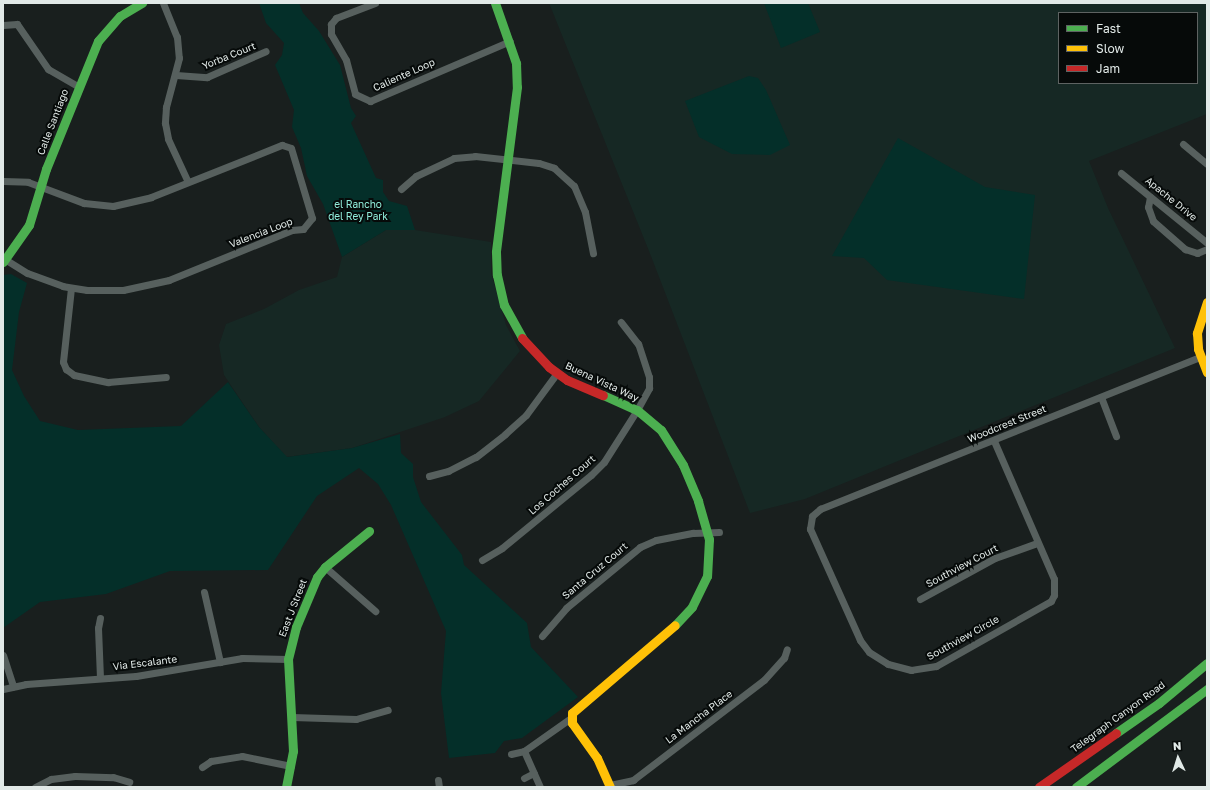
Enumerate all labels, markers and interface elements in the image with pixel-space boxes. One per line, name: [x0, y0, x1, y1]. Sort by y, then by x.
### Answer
legend: [1058, 12, 1198, 84]
text: Fast: [1096, 21, 1121, 36]
street label: Yorba Court: [200, 40, 258, 72]
text: Slow: [1096, 41, 1124, 56]
street label: Caliente Loop: [371, 56, 437, 94]
text: Jam: [1096, 61, 1120, 76]
street label: Calle Santiago: [35, 87, 71, 157]
street label: Apache Drive: [1143, 174, 1199, 224]
park label: el Rancho del Rey Park: [328, 198, 388, 222]
street label: Valencia Loop: [228, 215, 294, 251]
street label: Buena Vista Way: [563, 360, 641, 404]
street label: Woodcrest Street: [966, 403, 1048, 445]
street label: Los Coches Court: [526, 453, 598, 517]
street label: Santa Cruz Court: [560, 540, 630, 602]
street label: Southview Court: [924, 542, 1000, 590]
street label: East J Street: [276, 577, 310, 639]
street label: Southview Circle: [925, 613, 1001, 663]
street label: Via Escalante: [112, 653, 178, 673]
street label: Telegraph Canyon Road: [1069, 679, 1167, 755]
street label: La Mancha Place: [663, 688, 735, 746]
north arrow: [1158, 738, 1198, 778]
text: N: [1172, 739, 1182, 752]

